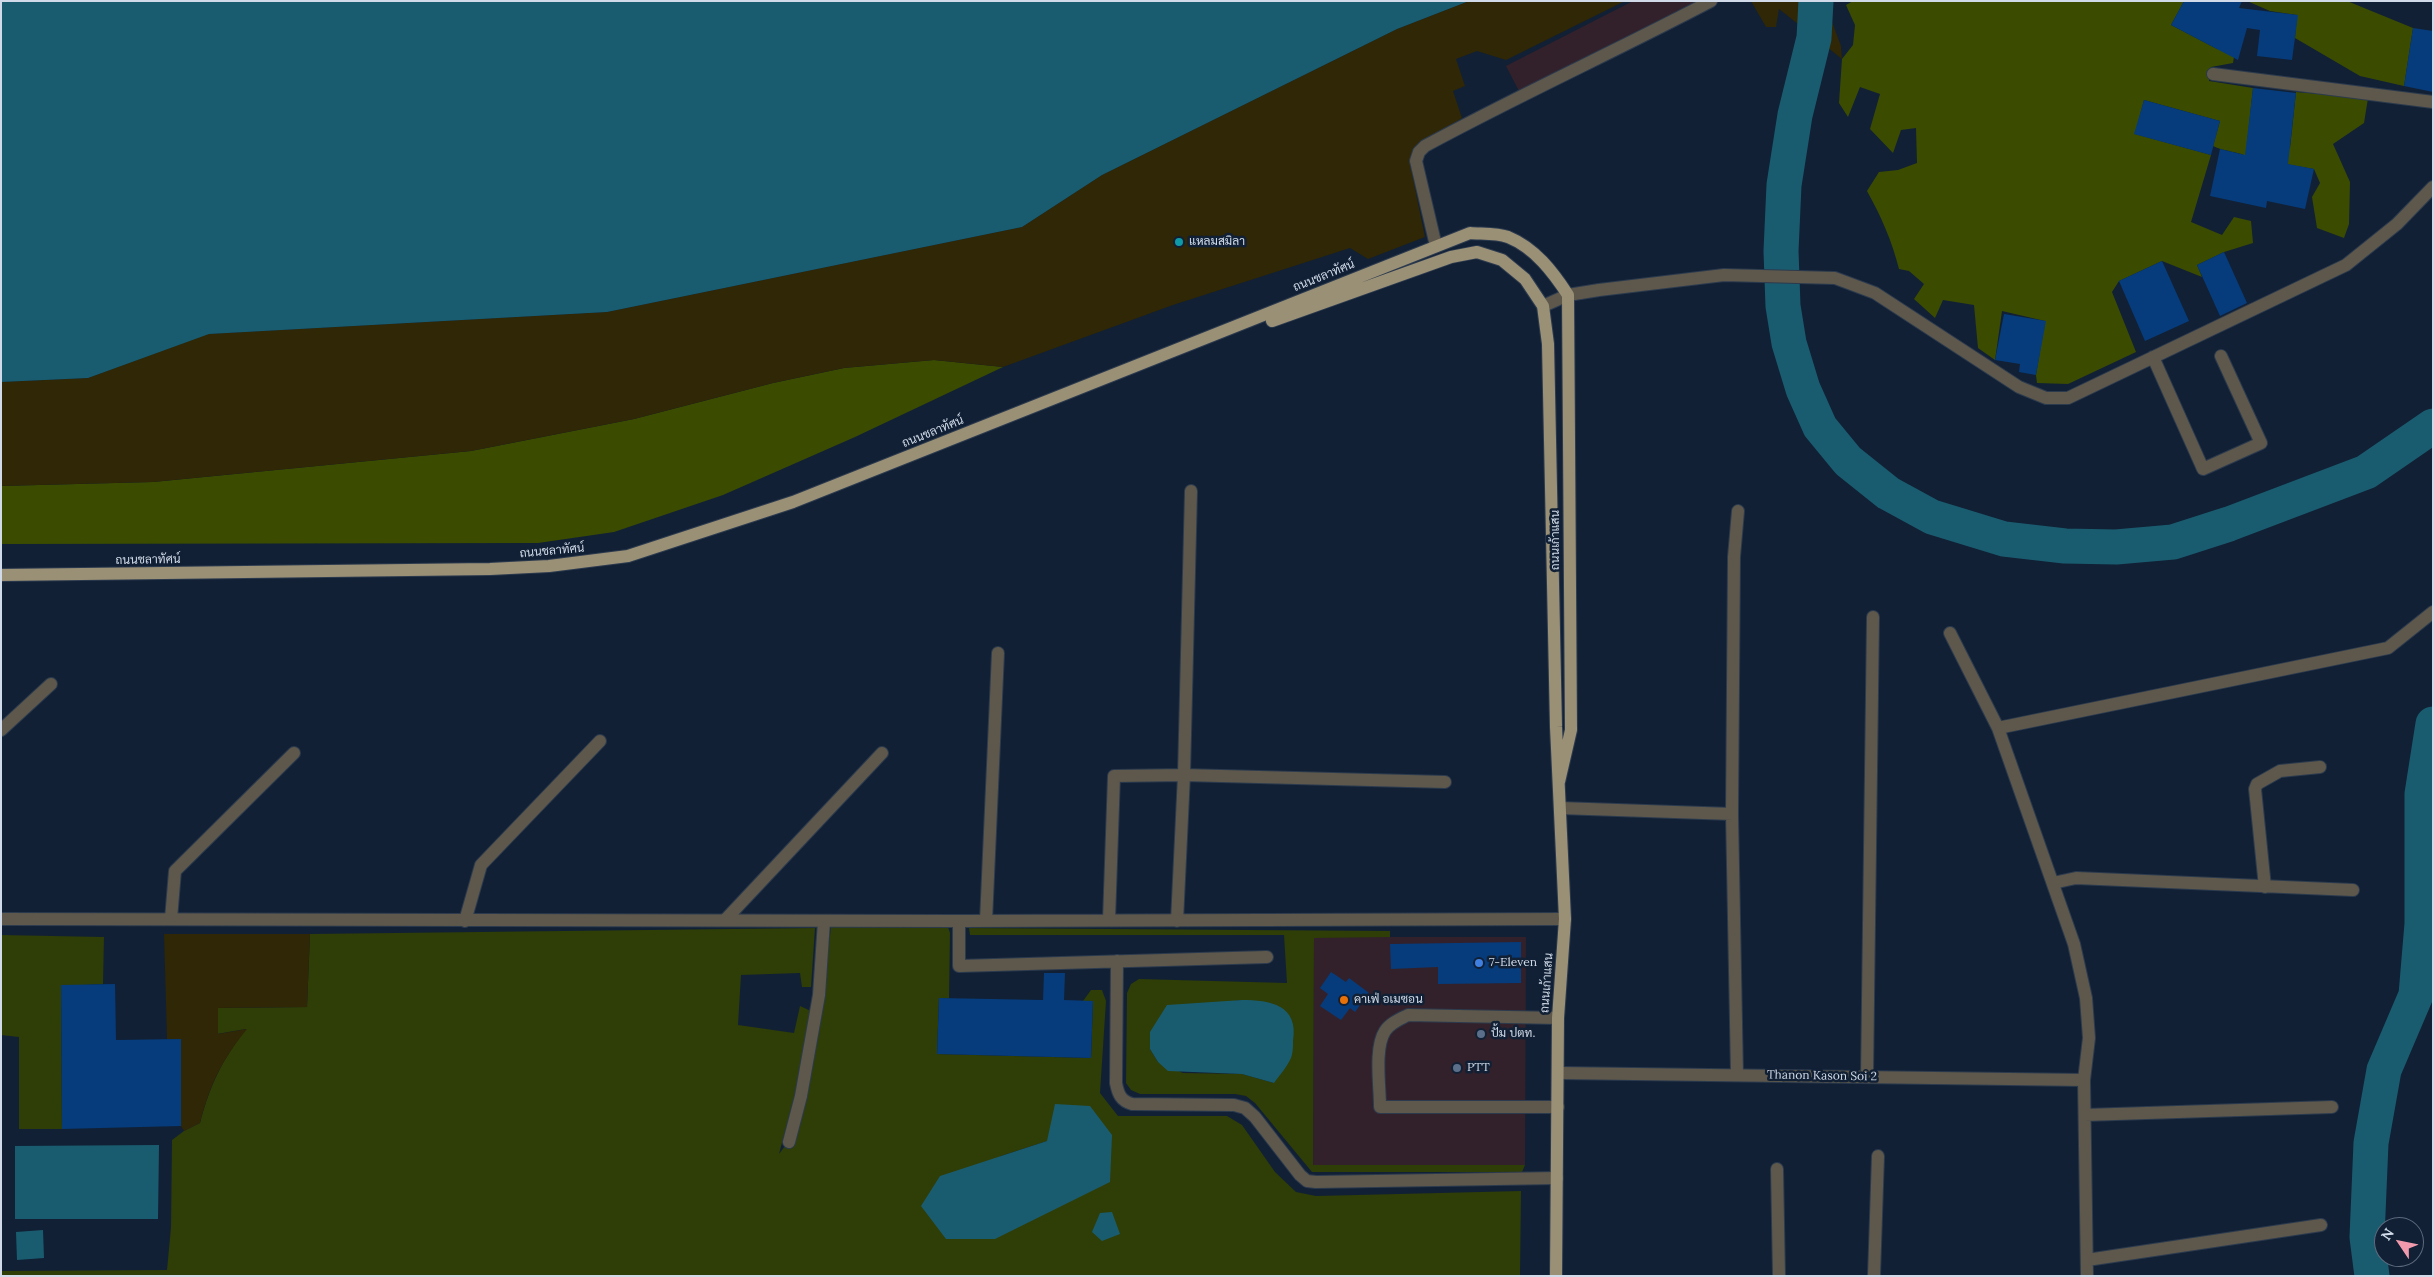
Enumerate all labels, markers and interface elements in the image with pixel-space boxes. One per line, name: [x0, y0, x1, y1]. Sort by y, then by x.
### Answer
place label: แหลมสมิลา: [1189, 235, 1245, 249]
marker: แหลมสมิลา: [1173, 236, 1185, 248]
street label: ถนนชลาทัศน์: [1291, 257, 1357, 295]
street label: ถนนชลาทัศน์: [900, 413, 966, 451]
street label: ถนนเก้าแสน: [1549, 510, 1563, 570]
street label: ถนนชลาทัศน์: [519, 541, 585, 561]
street label: ถนนชลาทัศน์: [115, 552, 181, 568]
street label: ถนนเก้าแสน: [1538, 952, 1556, 1014]
place label: 7-Eleven: [1489, 956, 1537, 970]
marker: 7-Eleven: [1473, 957, 1485, 969]
place label: คาเฟ่ อเมซอน: [1354, 993, 1423, 1007]
marker: คาเฟ่ อเมซอน: [1338, 994, 1350, 1006]
place label: ปั้ม ปตท.: [1491, 1027, 1535, 1041]
marker: ปั้ม ปตท.: [1475, 1028, 1487, 1040]
place label: PTT: [1467, 1061, 1490, 1075]
marker: PTT: [1451, 1062, 1463, 1074]
street label: Thanon Kason Soi 2: [1767, 1068, 1877, 1084]
north arrow: [2374, 1217, 2424, 1267]
text: N: [2377, 1225, 2398, 1244]

